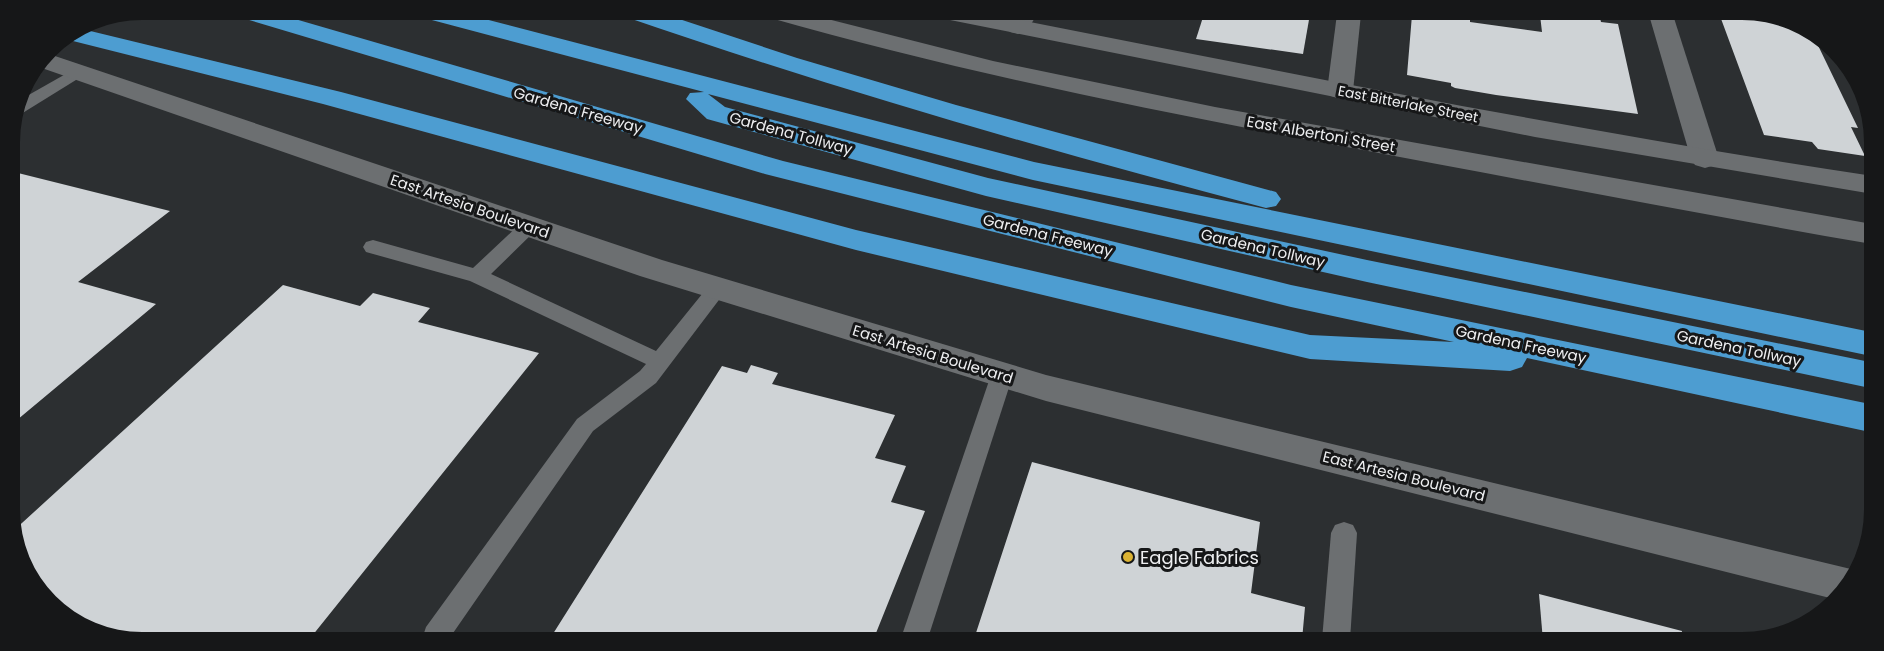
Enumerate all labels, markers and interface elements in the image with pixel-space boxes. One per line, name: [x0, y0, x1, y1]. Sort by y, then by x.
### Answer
street label: East Bitterlake Street: [1336, 81, 1480, 127]
street label: Gardena Freeway: [511, 82, 645, 139]
street label: Gardena Tollway: [727, 106, 855, 160]
street label: East Albertoni Street: [1245, 111, 1397, 157]
street label: East Artesia Boulevard: [388, 169, 552, 243]
street label: Gardena Freeway: [981, 209, 1116, 261]
street label: Gardena Tollway: [1199, 224, 1328, 273]
street label: East Artesia Boulevard: [850, 320, 1016, 388]
street label: Gardena Freeway: [1454, 320, 1589, 368]
street label: Gardena Tollway: [1675, 325, 1804, 372]
street label: East Artesia Boulevard: [1320, 446, 1488, 506]
place label: Eagle Fabrics: [1140, 545, 1259, 570]
marker: Eagle Fabrics: [1121, 550, 1135, 564]

